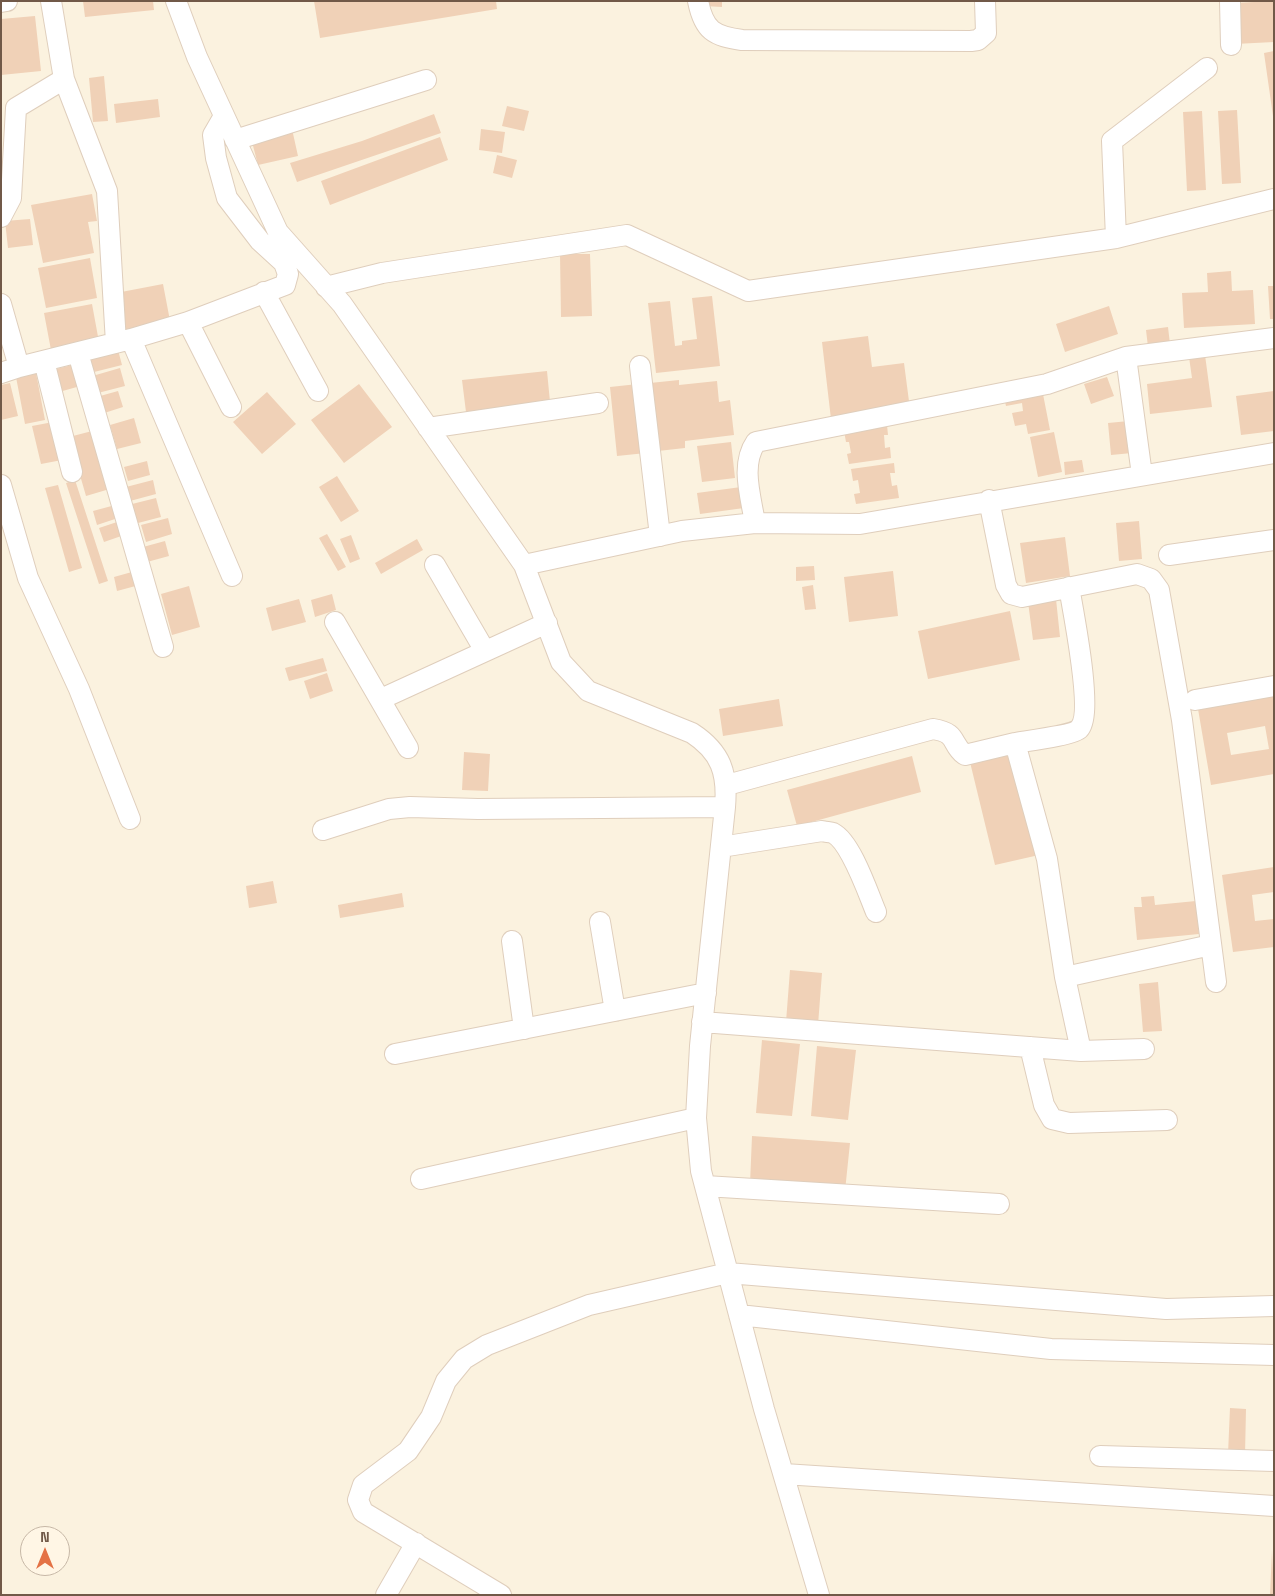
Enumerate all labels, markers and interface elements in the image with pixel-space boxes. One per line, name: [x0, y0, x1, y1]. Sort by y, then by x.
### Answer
north arrow: [20, 1526, 70, 1576]
text: N: [40, 1528, 50, 1546]

